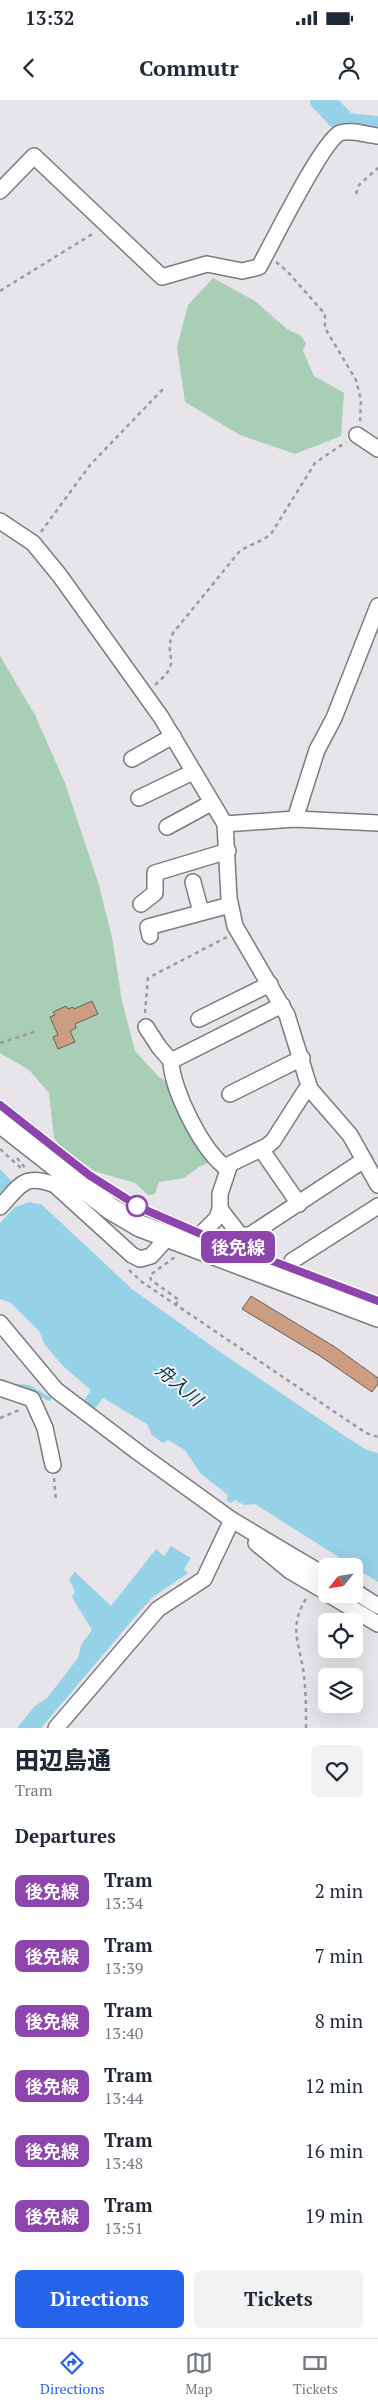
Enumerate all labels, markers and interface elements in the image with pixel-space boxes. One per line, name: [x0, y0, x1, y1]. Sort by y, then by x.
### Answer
text: 13:32: [25, 5, 74, 30]
text: Commutr: [139, 53, 239, 82]
icon: back: [15, 54, 43, 82]
icon: person: [335, 54, 363, 82]
unlabelled marker: [126, 1195, 148, 1217]
line badge: 後免線: [209, 1231, 267, 1263]
text: 後免線: [211, 1235, 265, 1259]
water label: 舟入川: [151, 1358, 210, 1412]
north arrow: [318, 1558, 362, 1602]
map controls: [318, 1558, 363, 1713]
button: locate: [318, 1613, 363, 1658]
button: layers: [318, 1668, 363, 1713]
text: 田辺島通: [15, 1744, 111, 1776]
button: heart: [311, 1745, 363, 1797]
text: Tram: [15, 1779, 52, 1801]
text: Departures: [15, 1823, 116, 1848]
text: Tram: [104, 1867, 152, 1892]
text: 2 min: [315, 1878, 363, 1903]
text: 後免線: [25, 1879, 79, 1903]
text: 13:34: [104, 1892, 143, 1914]
text: Tram: [104, 1932, 152, 1957]
text: 7 min: [315, 1943, 363, 1968]
text: 後免線: [25, 1944, 79, 1968]
text: 13:39: [104, 1957, 143, 1979]
text: Tram: [104, 1997, 152, 2022]
text: 8 min: [315, 2008, 363, 2033]
text: 後免線: [25, 2009, 79, 2033]
text: 13:40: [104, 2022, 143, 2044]
text: Tram: [104, 2062, 152, 2087]
text: 12 min: [305, 2073, 363, 2098]
text: 後免線: [25, 2074, 79, 2098]
text: 13:44: [104, 2087, 143, 2109]
text: Tram: [104, 2127, 152, 2152]
text: 16 min: [305, 2138, 363, 2163]
text: 後免線: [25, 2139, 79, 2163]
text: 13:48: [104, 2152, 143, 2174]
text: Tram: [104, 2192, 152, 2217]
text: 19 min: [305, 2203, 363, 2228]
text: 後免線: [25, 2204, 79, 2228]
text: 13:51: [104, 2217, 143, 2239]
button: Directions: [15, 2270, 184, 2328]
button: Tickets: [194, 2270, 363, 2328]
tab: Directions: [40, 2349, 105, 2398]
tab: Map: [185, 2349, 213, 2398]
tab: Tickets: [293, 2349, 338, 2398]

